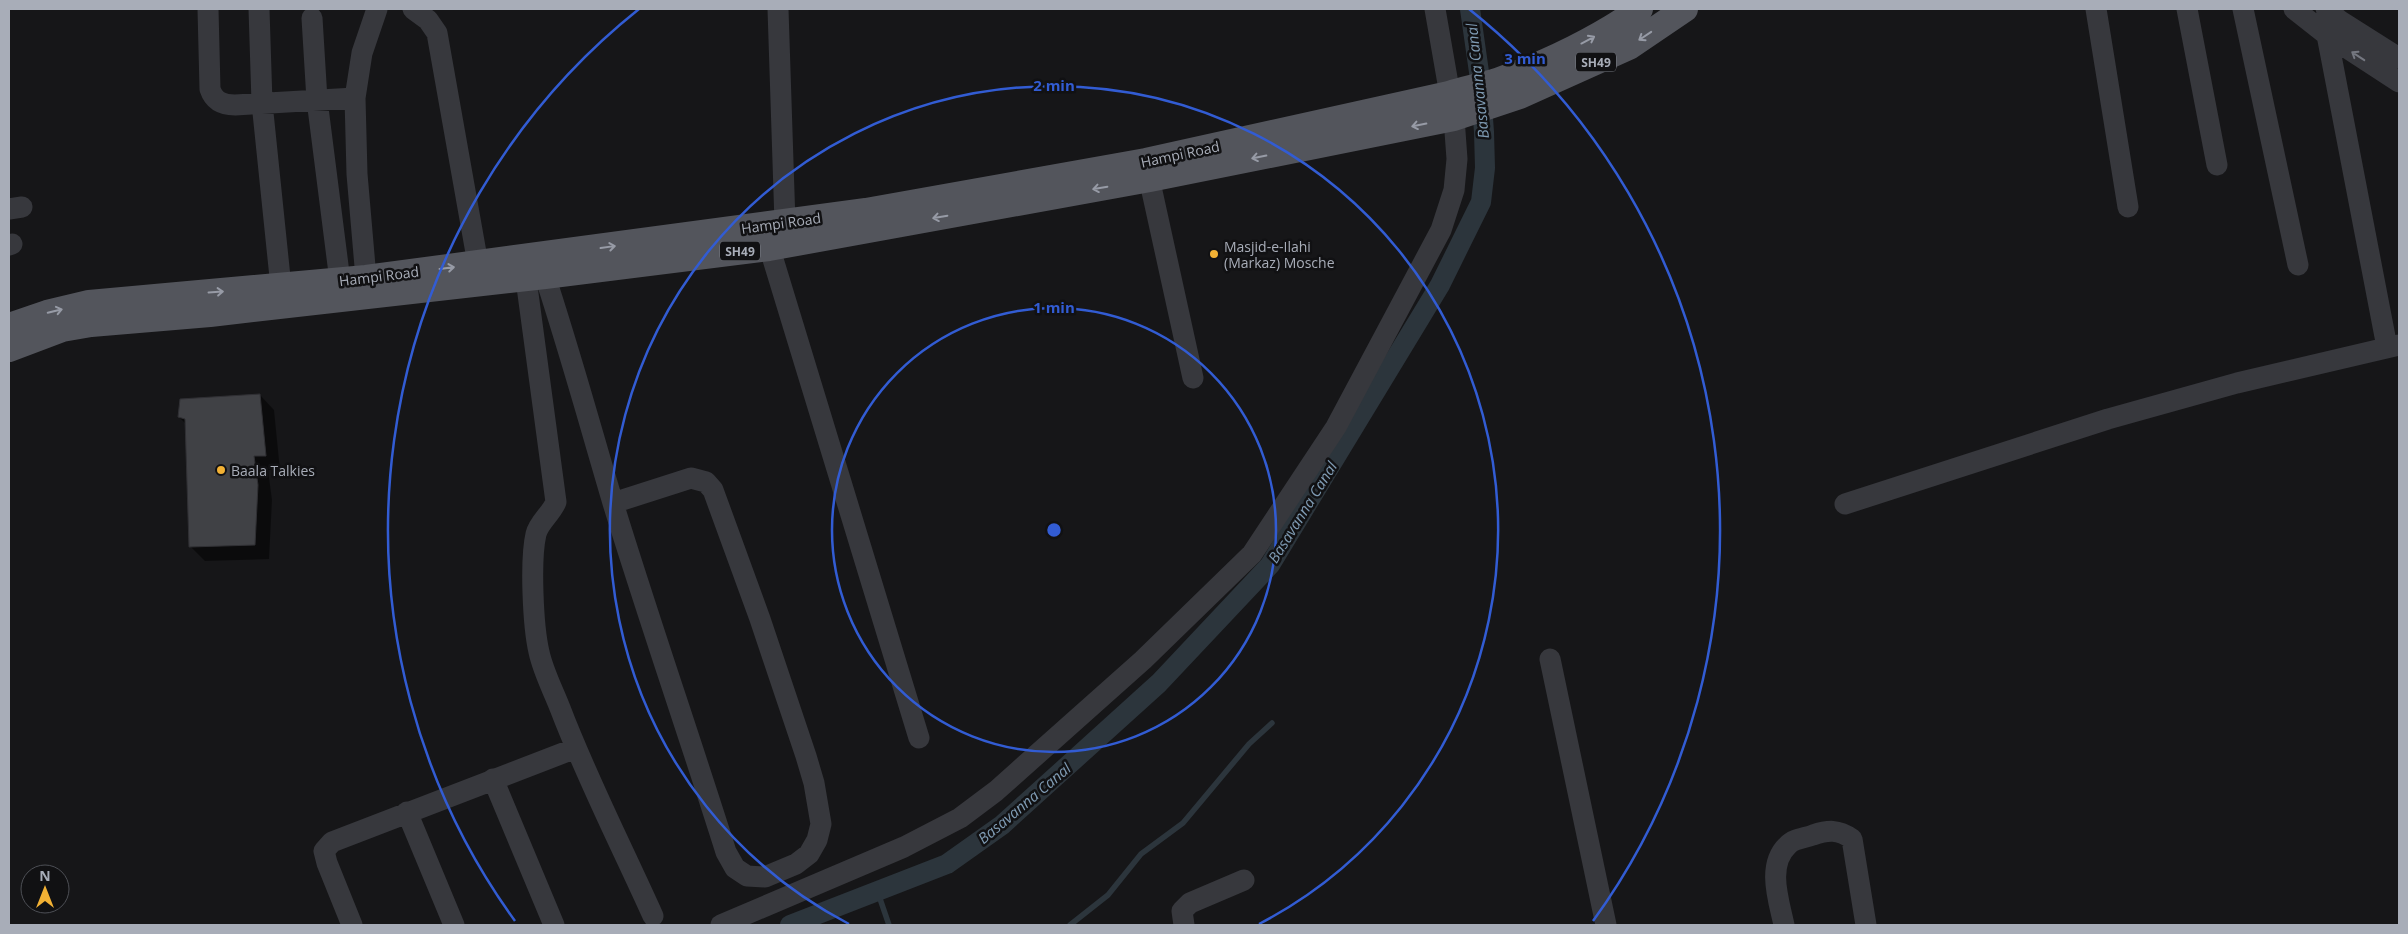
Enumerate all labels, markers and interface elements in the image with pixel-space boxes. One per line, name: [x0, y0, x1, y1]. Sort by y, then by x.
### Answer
water label: Basavanna Canal: [1461, 21, 1493, 140]
one-way arrow: [1638, 31, 1652, 41]
one-way arrow: [1580, 35, 1595, 44]
text: 3 min: [1504, 48, 1546, 68]
one-way arrow: [2352, 50, 2366, 60]
road number: SH49: [1576, 52, 1616, 72]
text: 2 min: [1033, 75, 1075, 95]
one-way arrow: [1411, 121, 1427, 131]
street label: Hampi Road: [1139, 136, 1221, 172]
one-way arrow: [1252, 153, 1268, 162]
one-way arrow: [1092, 184, 1108, 194]
street label: Hampi Road: [740, 208, 822, 238]
one-way arrow: [932, 212, 948, 222]
place label: Masjid-e-Ilahi (Markaz) Mosche: [1224, 237, 1335, 272]
one-way arrow: [600, 242, 616, 252]
road number: SH49: [720, 242, 760, 260]
marker: Masjid-e-Ilahi (Markaz) Mosche: [1208, 248, 1220, 260]
street label: Hampi Road: [338, 262, 420, 290]
one-way arrow: [439, 263, 455, 273]
one-way arrow: [208, 287, 224, 296]
text: 1 min: [1033, 297, 1075, 317]
one-way arrow: [46, 306, 62, 315]
water label: Basavanna Canal: [1263, 457, 1342, 566]
place label: Baala Talkies: [231, 461, 315, 480]
marker: Baala Talkies: [215, 464, 227, 476]
centre of rings: [1045, 521, 1063, 539]
water label: Basavanna Canal: [973, 757, 1076, 848]
north arrow: [20, 864, 70, 914]
text: N: [39, 866, 51, 885]

